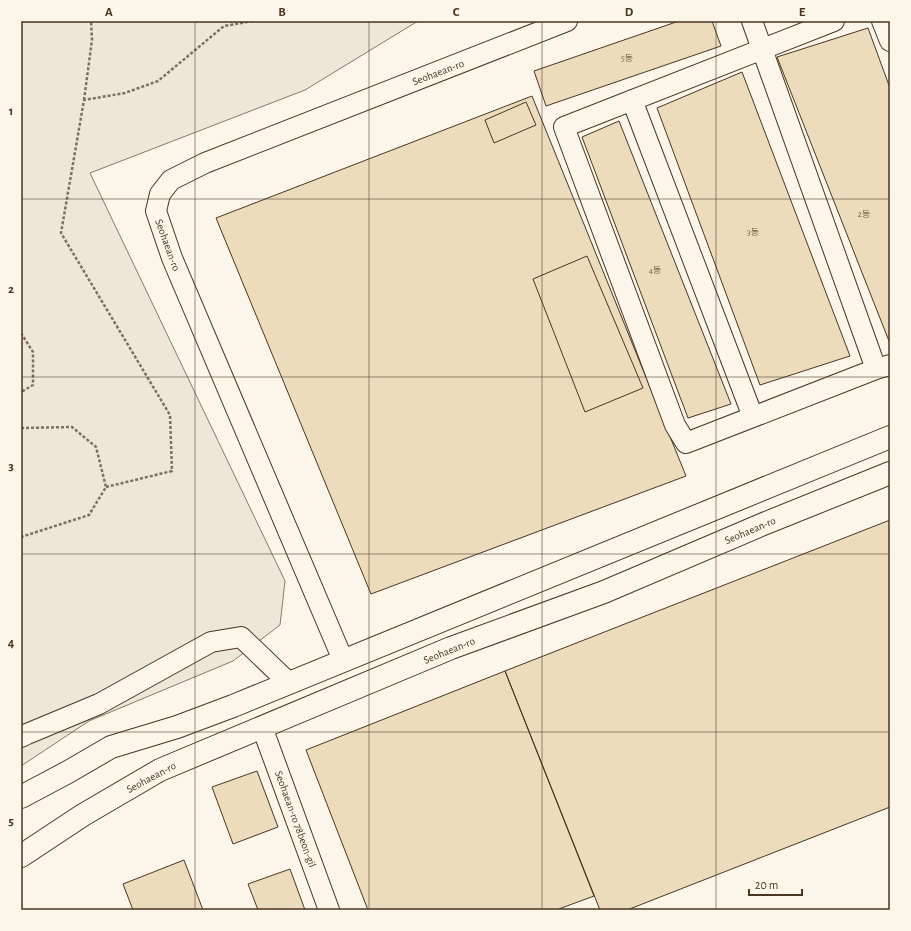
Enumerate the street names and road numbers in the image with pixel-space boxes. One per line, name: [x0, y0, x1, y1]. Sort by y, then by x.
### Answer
street label: Seohaean-ro: [411, 58, 465, 87]
street label: Seohaean-ro: [153, 218, 182, 273]
street label: Seohaean-ro: [723, 515, 777, 546]
street label: Seohaean-ro: [422, 635, 476, 666]
street label: Seohaean-ro: [125, 760, 178, 795]
street label: Seohaean-ro 78beon-gil: [273, 770, 318, 869]

